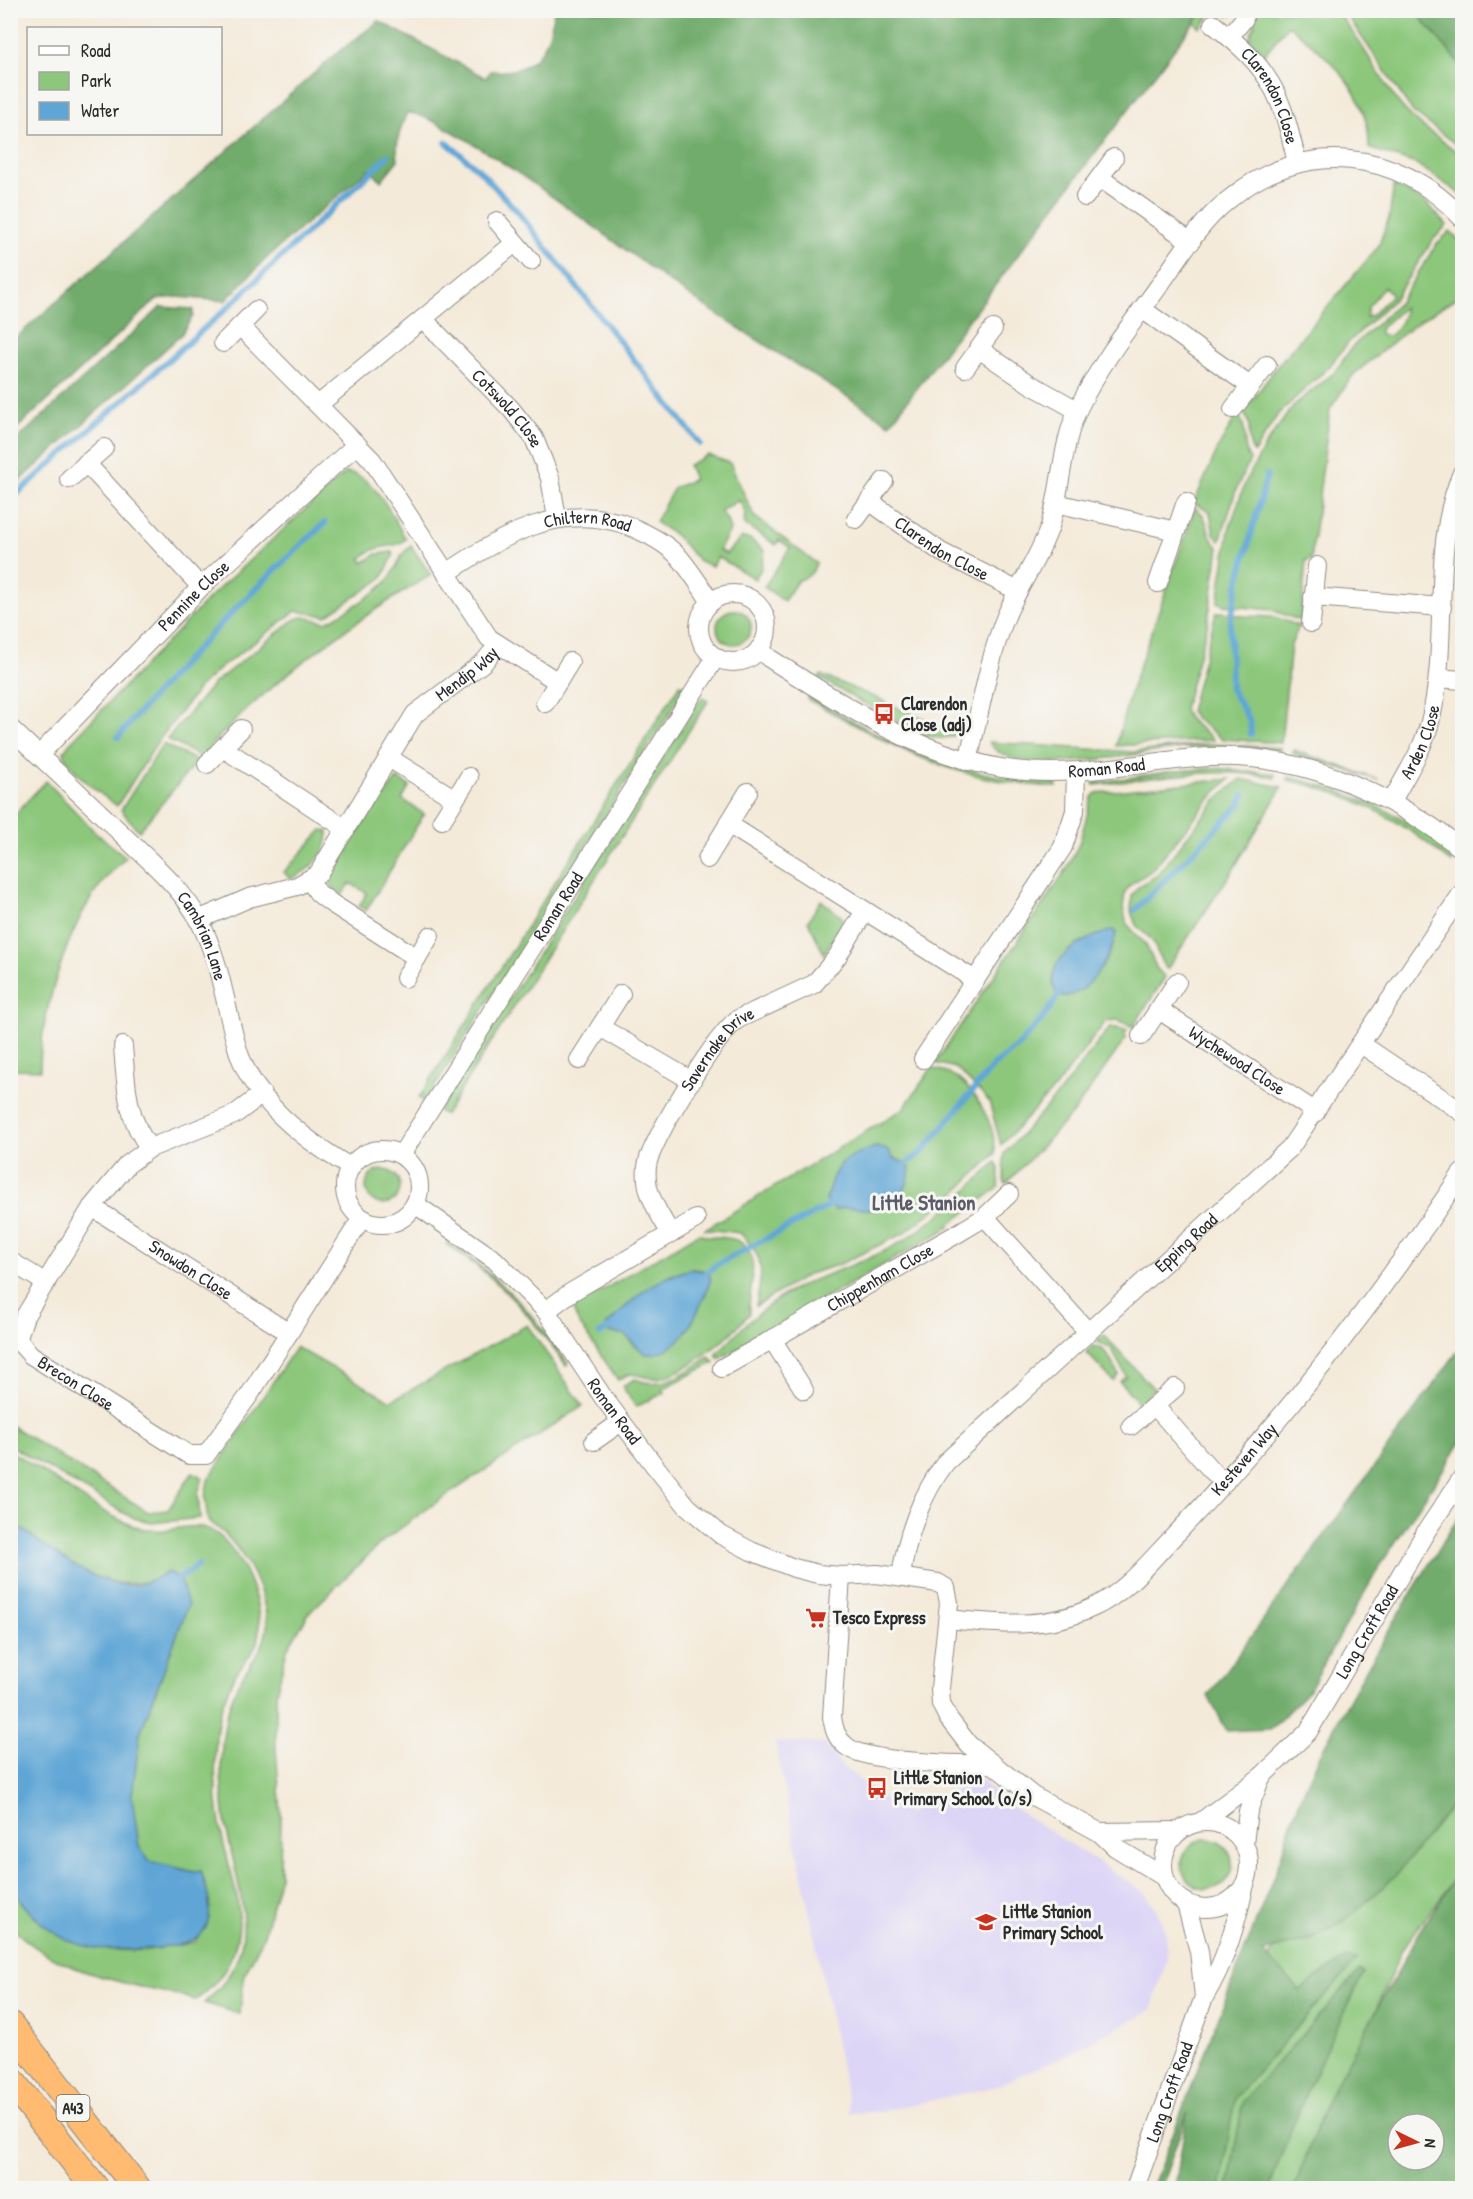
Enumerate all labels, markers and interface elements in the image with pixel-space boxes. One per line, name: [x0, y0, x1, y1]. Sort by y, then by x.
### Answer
legend: [27, 27, 222, 135]
text: Road: [81, 38, 111, 63]
street label: Clarendon Close: [1235, 41, 1305, 146]
text: Park: [81, 68, 112, 93]
text: Water: [81, 98, 119, 123]
street label: Cotswold Close: [466, 363, 549, 451]
street label: Chiltern Road: [541, 504, 635, 538]
street label: Clarendon Close: [890, 510, 993, 586]
street label: Pennine Close: [152, 554, 235, 637]
street label: Mendip Way: [430, 641, 504, 707]
place label: Clarendon Close (adj): [901, 691, 972, 737]
bus stop icon: Clarendon Close (adj): [872, 702, 896, 726]
street label: Arden Close: [1394, 703, 1446, 783]
street label: Roman Road: [1068, 751, 1146, 784]
street label: Roman Road: [527, 867, 589, 945]
street label: Cambrian Lane: [172, 885, 233, 983]
street label: Savernake Drive: [674, 1000, 758, 1096]
street label: Wychewood Close: [1184, 1020, 1290, 1101]
district label: Little Stanion: [873, 1188, 975, 1217]
street label: Epping Road: [1149, 1207, 1223, 1278]
street label: Snowdon Close: [144, 1234, 237, 1306]
street label: Chippenham Close: [822, 1237, 938, 1318]
street label: Brecon Close: [33, 1349, 119, 1416]
street label: Roman Road: [582, 1373, 647, 1449]
street label: Kesteven Way: [1205, 1417, 1283, 1501]
street label: Long Croft Road: [1329, 1580, 1404, 1683]
place label: Tesco Express: [832, 1605, 926, 1631]
supermarket icon: Tesco Express: [804, 1606, 828, 1630]
place label: Little Stanion Primary School (o/s): [894, 1765, 1032, 1812]
bus stop icon: Little Stanion Primary School (o/s): [865, 1776, 889, 1800]
place label: Little Stanion Primary School: [1003, 1899, 1104, 1946]
school or university icon: Little Stanion Primary School: [974, 1910, 998, 1934]
street label: Long Croft Road: [1140, 2038, 1199, 2145]
road number: A43: [56, 2095, 90, 2121]
north arrow: [1386, 2112, 1446, 2172]
text: N: [1420, 2138, 1442, 2149]

